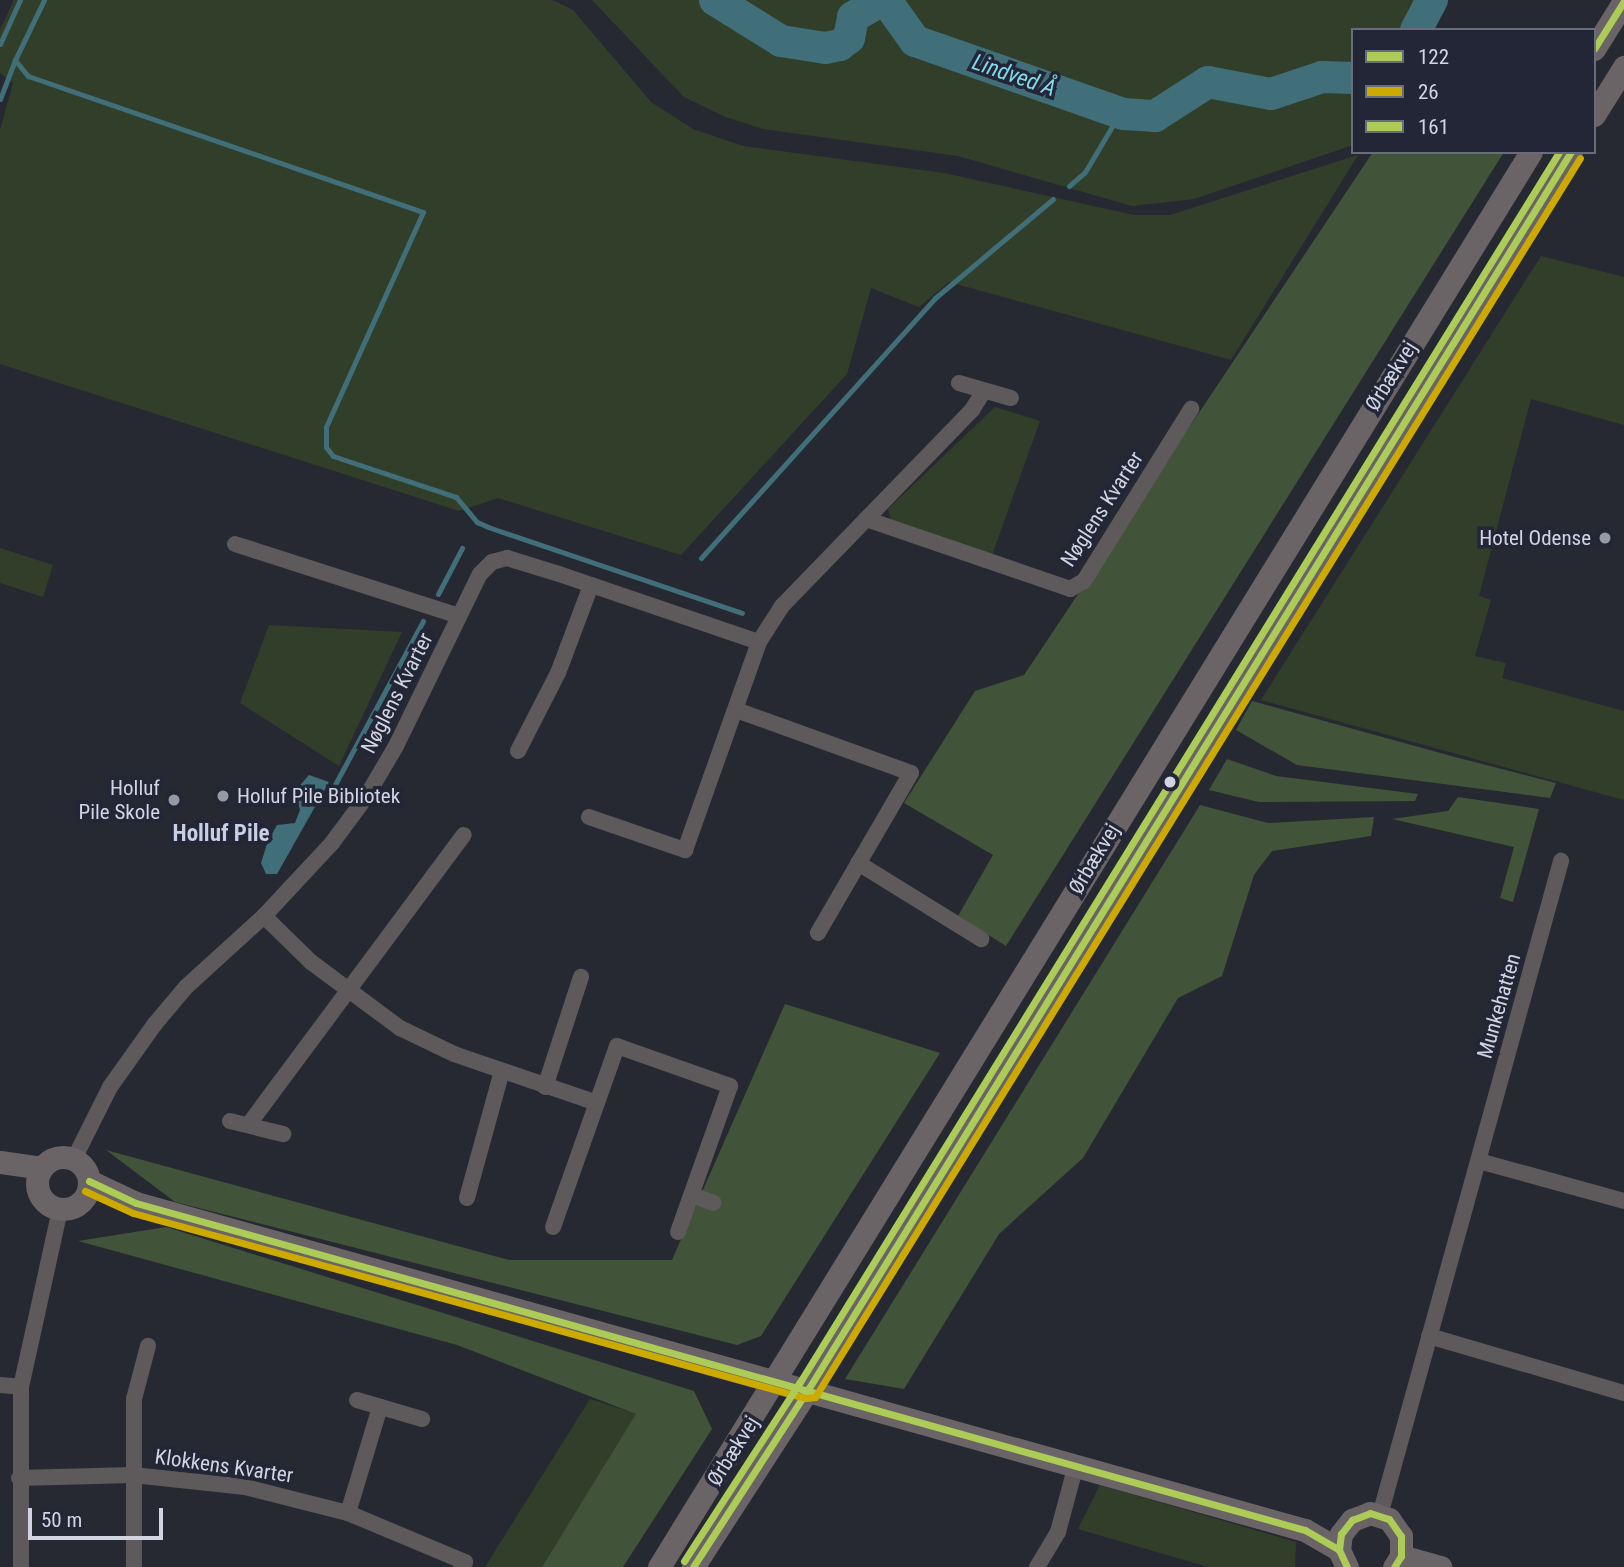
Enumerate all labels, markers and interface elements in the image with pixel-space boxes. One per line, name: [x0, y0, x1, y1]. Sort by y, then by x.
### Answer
legend: [1351, 28, 1596, 154]
text: 122: [1418, 45, 1449, 69]
water label: Lindved Å: [969, 49, 1059, 103]
text: 26: [1418, 80, 1439, 104]
text: 161: [1418, 115, 1449, 139]
street label: Ørbækvej: [1360, 336, 1422, 416]
street label: Nøglens Kvarter: [1055, 447, 1149, 571]
place label: Hotel Odense: [1479, 525, 1591, 551]
marker: Hotel Odense: [1597, 530, 1613, 546]
street label: Nøglens Kvarter: [356, 628, 438, 758]
place label: Holluf Pile Skole: [79, 775, 160, 825]
unlabelled marker: [1163, 775, 1177, 789]
place label: Holluf Pile Bibliotek: [237, 783, 400, 809]
marker: Holluf Pile Bibliotek: [215, 788, 231, 804]
marker: Holluf Pile Skole: [166, 792, 182, 808]
street label: Ørbækvej: [1063, 819, 1125, 899]
district label: Holluf Pile: [173, 820, 269, 848]
street label: Munkehatten: [1472, 951, 1526, 1061]
street label: Ørbækvej: [702, 1411, 764, 1491]
street label: Klokkens Kvarter: [153, 1444, 295, 1488]
scale bar: [32, 1494, 166, 1538]
text: 50 m: [41, 1508, 82, 1532]

